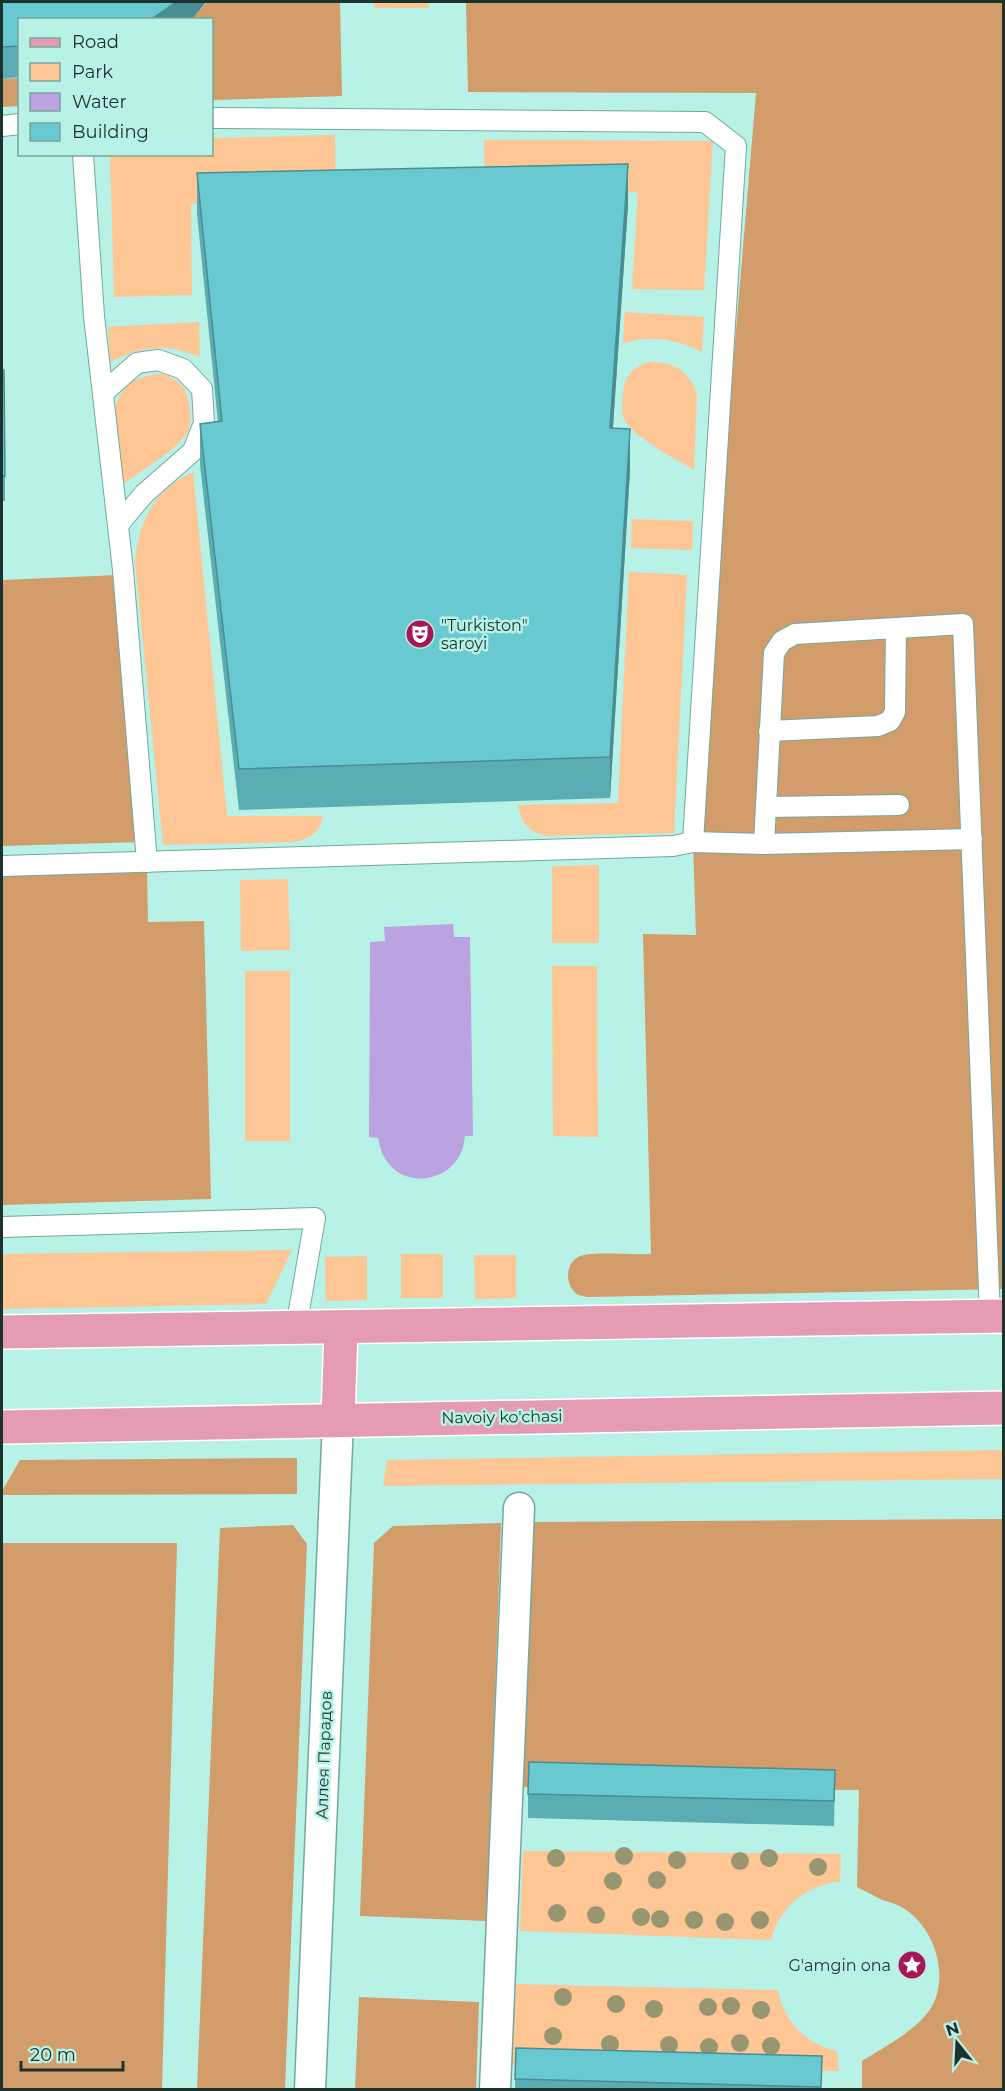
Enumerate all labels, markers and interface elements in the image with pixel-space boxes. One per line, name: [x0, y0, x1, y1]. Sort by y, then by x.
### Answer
legend: [18, 18, 213, 156]
text: Road: [72, 31, 119, 53]
text: Park: [72, 61, 113, 83]
text: Water: [72, 91, 127, 113]
text: Building: [72, 121, 149, 143]
place label: "Turkiston" saroyi: [441, 616, 528, 653]
theatre icon: "Turkiston" saroyi: [404, 618, 436, 650]
street label: Navoiy ko'chasi: [441, 1406, 563, 1428]
street label: Аллея Парадов: [312, 1690, 336, 1820]
place icon: G'amgin ona: [896, 1949, 928, 1981]
place label: G'amgin ona: [788, 1956, 891, 1975]
north arrow: [927, 2013, 987, 2073]
text: N: [943, 2018, 962, 2040]
scale bar: [21, 2034, 123, 2072]
text: 20 m: [30, 2044, 76, 2066]

